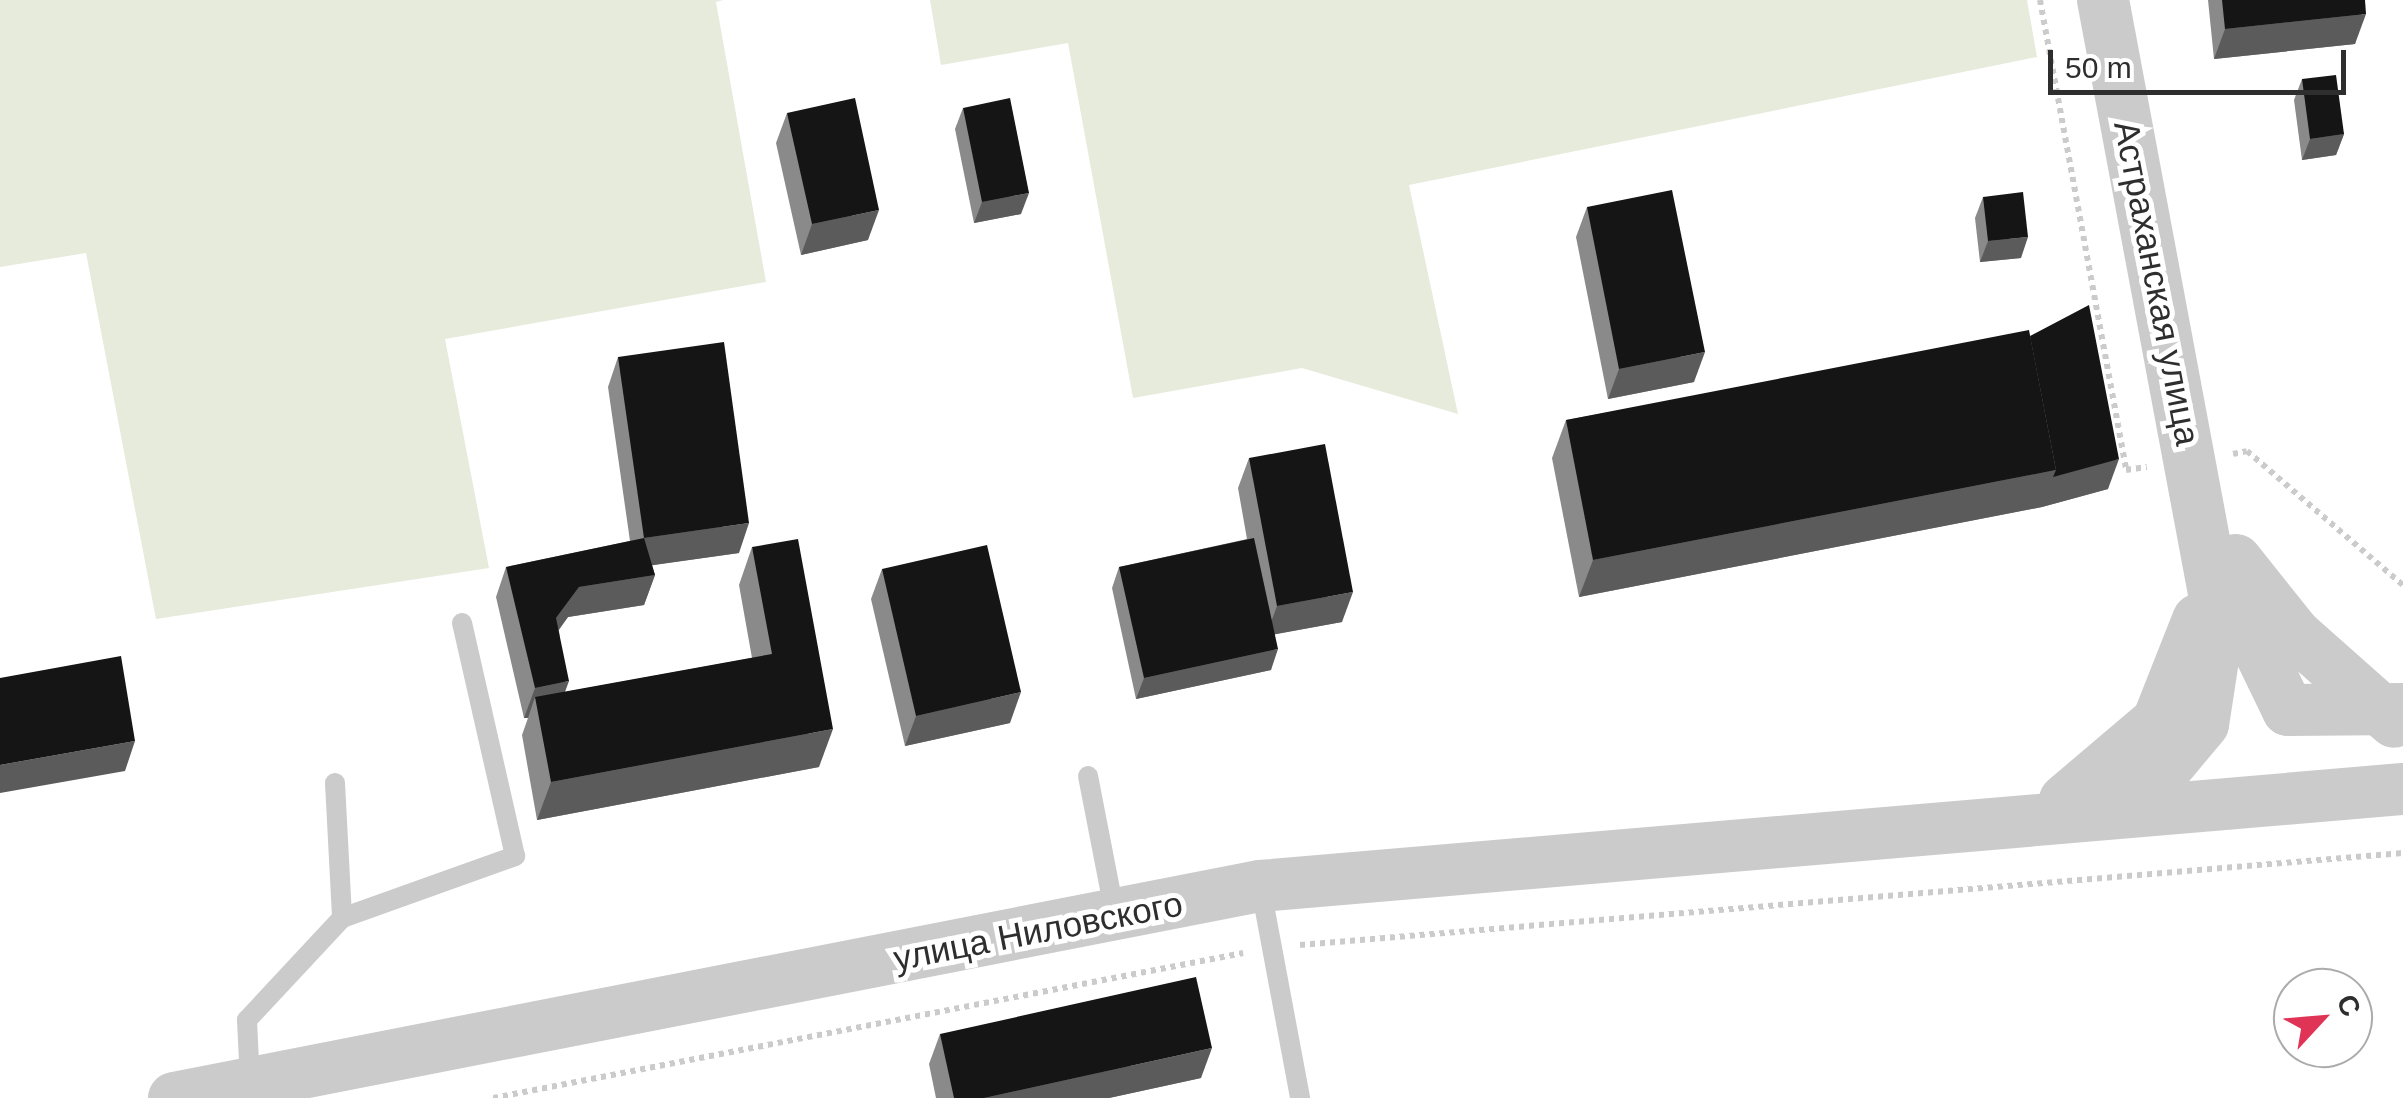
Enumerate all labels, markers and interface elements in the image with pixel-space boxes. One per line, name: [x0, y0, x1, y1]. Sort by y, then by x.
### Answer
scale bar: [2053, 30, 2350, 92]
text: 50 m: [2065, 51, 2132, 84]
street label: Астраханская улица: [2105, 117, 2209, 449]
street label: улица Ниловского: [890, 882, 1186, 980]
north arrow: [2273, 968, 2373, 1068]
text: С: [2330, 990, 2367, 1021]

